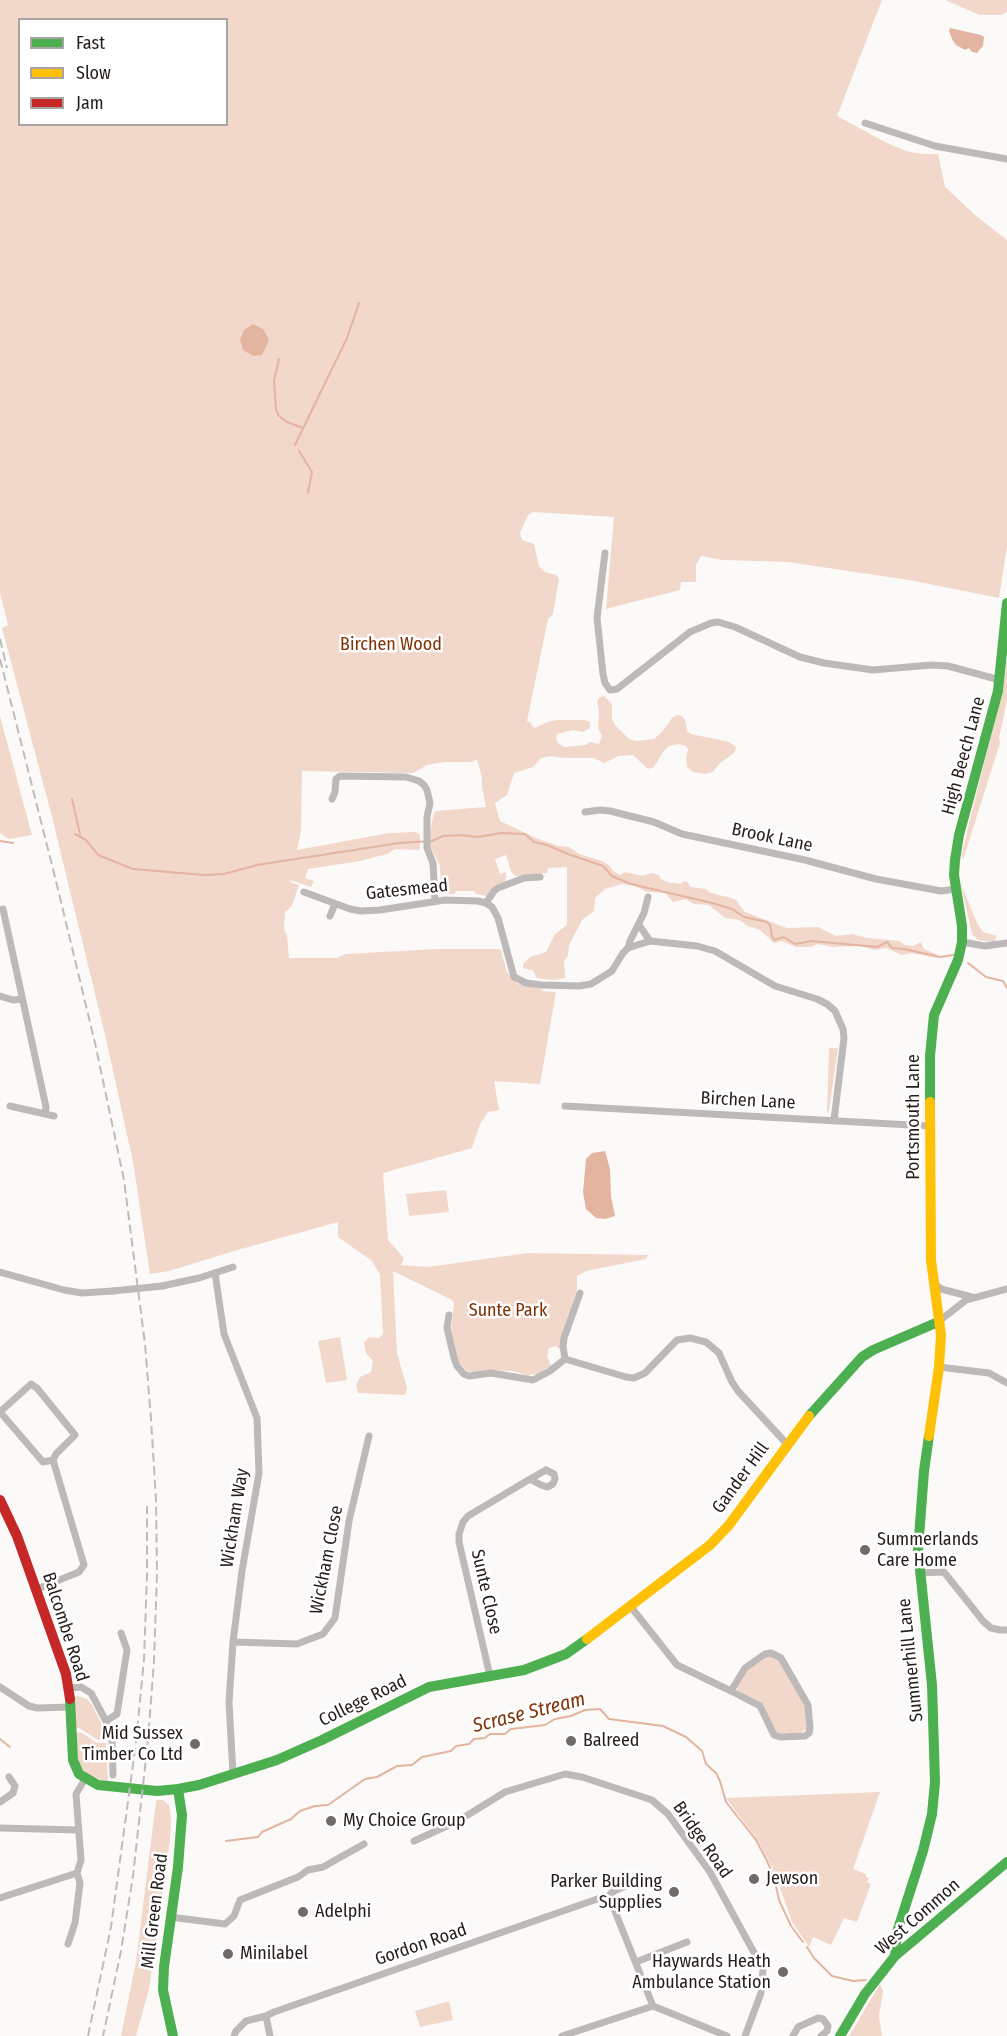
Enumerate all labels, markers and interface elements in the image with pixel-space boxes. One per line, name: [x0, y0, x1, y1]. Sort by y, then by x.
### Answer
legend: [18, 18, 228, 126]
text: Fast: [76, 32, 105, 54]
text: Slow: [76, 62, 111, 84]
text: Jam: [76, 92, 104, 114]
park label: Birchen Wood: [340, 634, 442, 656]
street label: High Beech Lane: [938, 694, 990, 818]
street label: Brook Lane: [730, 819, 814, 857]
street label: Gatesmead: [365, 875, 449, 905]
street label: Portsmouth Lane: [903, 1054, 925, 1180]
street label: Birchen Lane: [700, 1088, 796, 1114]
park label: Sunte Park: [469, 1300, 547, 1322]
street label: Gander Hill: [708, 1438, 774, 1518]
street label: Wickham Way: [217, 1467, 253, 1569]
street label: Wickham Close: [306, 1504, 348, 1616]
place label: Summerlands Care Home: [877, 1529, 979, 1572]
marker: Summerlands Care Home: [858, 1543, 872, 1557]
street label: Sunte Close: [466, 1548, 506, 1636]
street label: Balcombe Road: [37, 1570, 93, 1684]
street label: Summerhill Lane: [894, 1597, 928, 1723]
street label: College Road: [315, 1670, 411, 1732]
water label: Scrase Stream: [470, 1687, 588, 1739]
place label: Mid Sussex Timber Co Ltd: [82, 1723, 183, 1766]
place label: Balreed: [583, 1730, 639, 1752]
marker: Balreed: [564, 1734, 578, 1748]
marker: Mid Sussex Timber Co Ltd: [188, 1737, 202, 1751]
street label: Bridge Road: [668, 1797, 736, 1883]
place label: My Choice Group: [343, 1810, 466, 1832]
marker: My Choice Group: [324, 1814, 338, 1828]
street label: Mill Green Road: [137, 1852, 173, 1970]
place label: Jewson: [766, 1868, 818, 1890]
place label: Parker Building Supplies: [550, 1871, 662, 1914]
marker: Jewson: [747, 1872, 761, 1886]
street label: West Common: [871, 1874, 965, 1960]
marker: Parker Building Supplies: [667, 1885, 681, 1899]
place label: Adelphi: [315, 1901, 371, 1923]
marker: Adelphi: [296, 1905, 310, 1919]
street label: Gordon Road: [372, 1919, 470, 1971]
place label: Minilabel: [240, 1943, 308, 1965]
marker: Minilabel: [221, 1947, 235, 1961]
place label: Haywards Heath Ambulance Station: [632, 1951, 771, 1994]
marker: Haywards Heath Ambulance Station: [776, 1965, 790, 1979]

